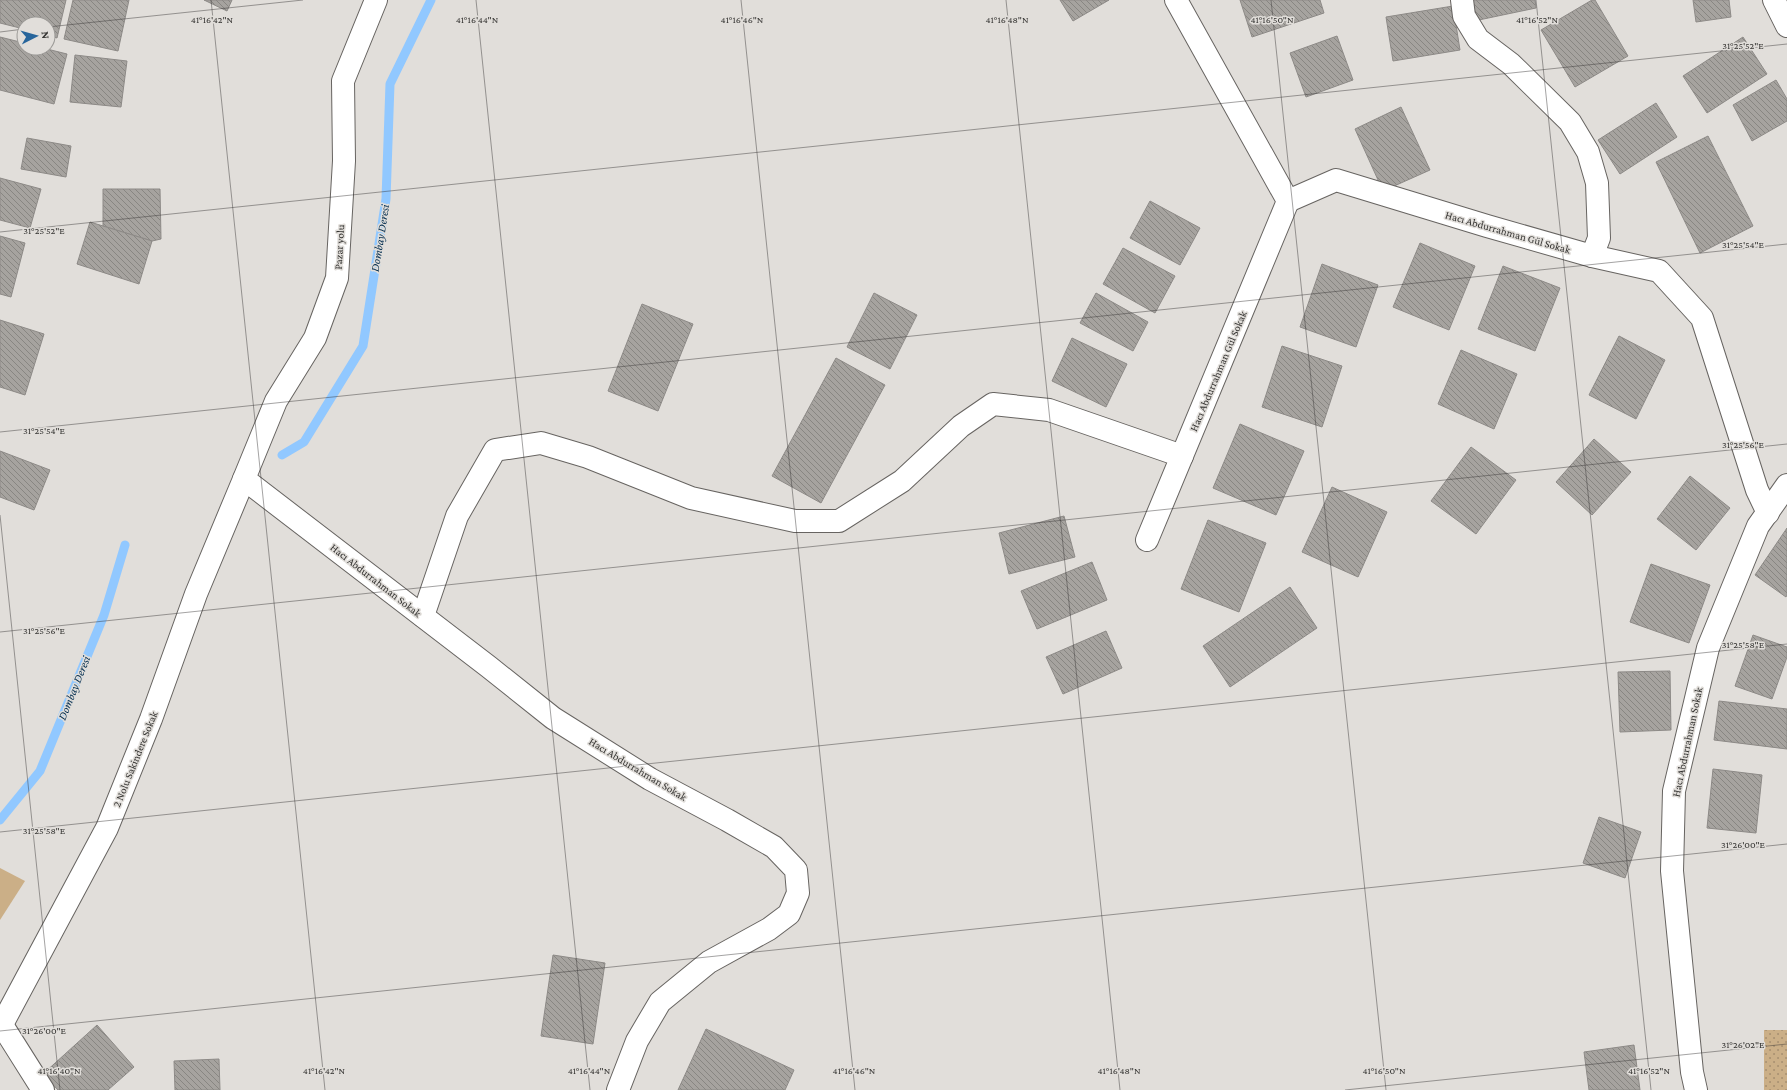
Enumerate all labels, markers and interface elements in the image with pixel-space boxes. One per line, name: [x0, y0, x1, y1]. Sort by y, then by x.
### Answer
text: 41°16'42"N: [191, 14, 234, 25]
text: 41°16'44"N: [456, 14, 499, 25]
text: 41°16'46"N: [721, 14, 764, 25]
text: 41°16'48"N: [985, 14, 1029, 25]
text: 41°16'50"N: [1250, 14, 1294, 25]
text: 41°16'52"N: [1516, 14, 1558, 25]
north arrow: [16, 16, 56, 56]
text: N: [40, 31, 52, 40]
text: 31°25'52"E: [1722, 40, 1764, 51]
water label: Dombay Deresi: [368, 202, 392, 273]
street label: Hacı Abdurrahman Gül Sokak: [1444, 208, 1573, 256]
street label: Pazar yolu: [332, 224, 347, 270]
text: 31°25'52"E: [23, 225, 65, 236]
text: 31°25'54"E: [1722, 239, 1765, 250]
street label: Hacı Abdurrahman Gül Sokak: [1187, 308, 1249, 433]
text: 31°25'54"E: [23, 425, 66, 436]
text: 31°25'56"E: [1722, 439, 1765, 450]
street label: Hacı Abdurrahman Sokak: [328, 541, 424, 620]
text: 31°25'56"E: [23, 625, 66, 636]
text: 31°25'58"E: [1722, 639, 1765, 650]
water label: Dombay Deresi: [55, 653, 94, 722]
street label: Hacı Abdurrahman Sokak: [1669, 685, 1705, 798]
street label: 2 Nolu Sakindere Sokak: [110, 709, 160, 809]
street label: Hacı Abdurrahman Sokak: [587, 735, 690, 803]
text: 31°25'58"E: [23, 825, 66, 836]
text: 31°26'00"E: [1721, 839, 1766, 850]
text: 31°26'00"E: [22, 1025, 67, 1036]
text: 31°26'02"E: [1722, 1039, 1765, 1050]
text: 41°16'40"N: [37, 1065, 81, 1076]
text: 41°16'42"N: [303, 1065, 346, 1076]
text: 41°16'44"N: [568, 1065, 611, 1076]
text: 41°16'46"N: [833, 1065, 876, 1076]
text: 41°16'48"N: [1097, 1065, 1141, 1076]
text: 41°16'50"N: [1362, 1065, 1406, 1076]
text: 41°16'52"N: [1628, 1065, 1670, 1076]

